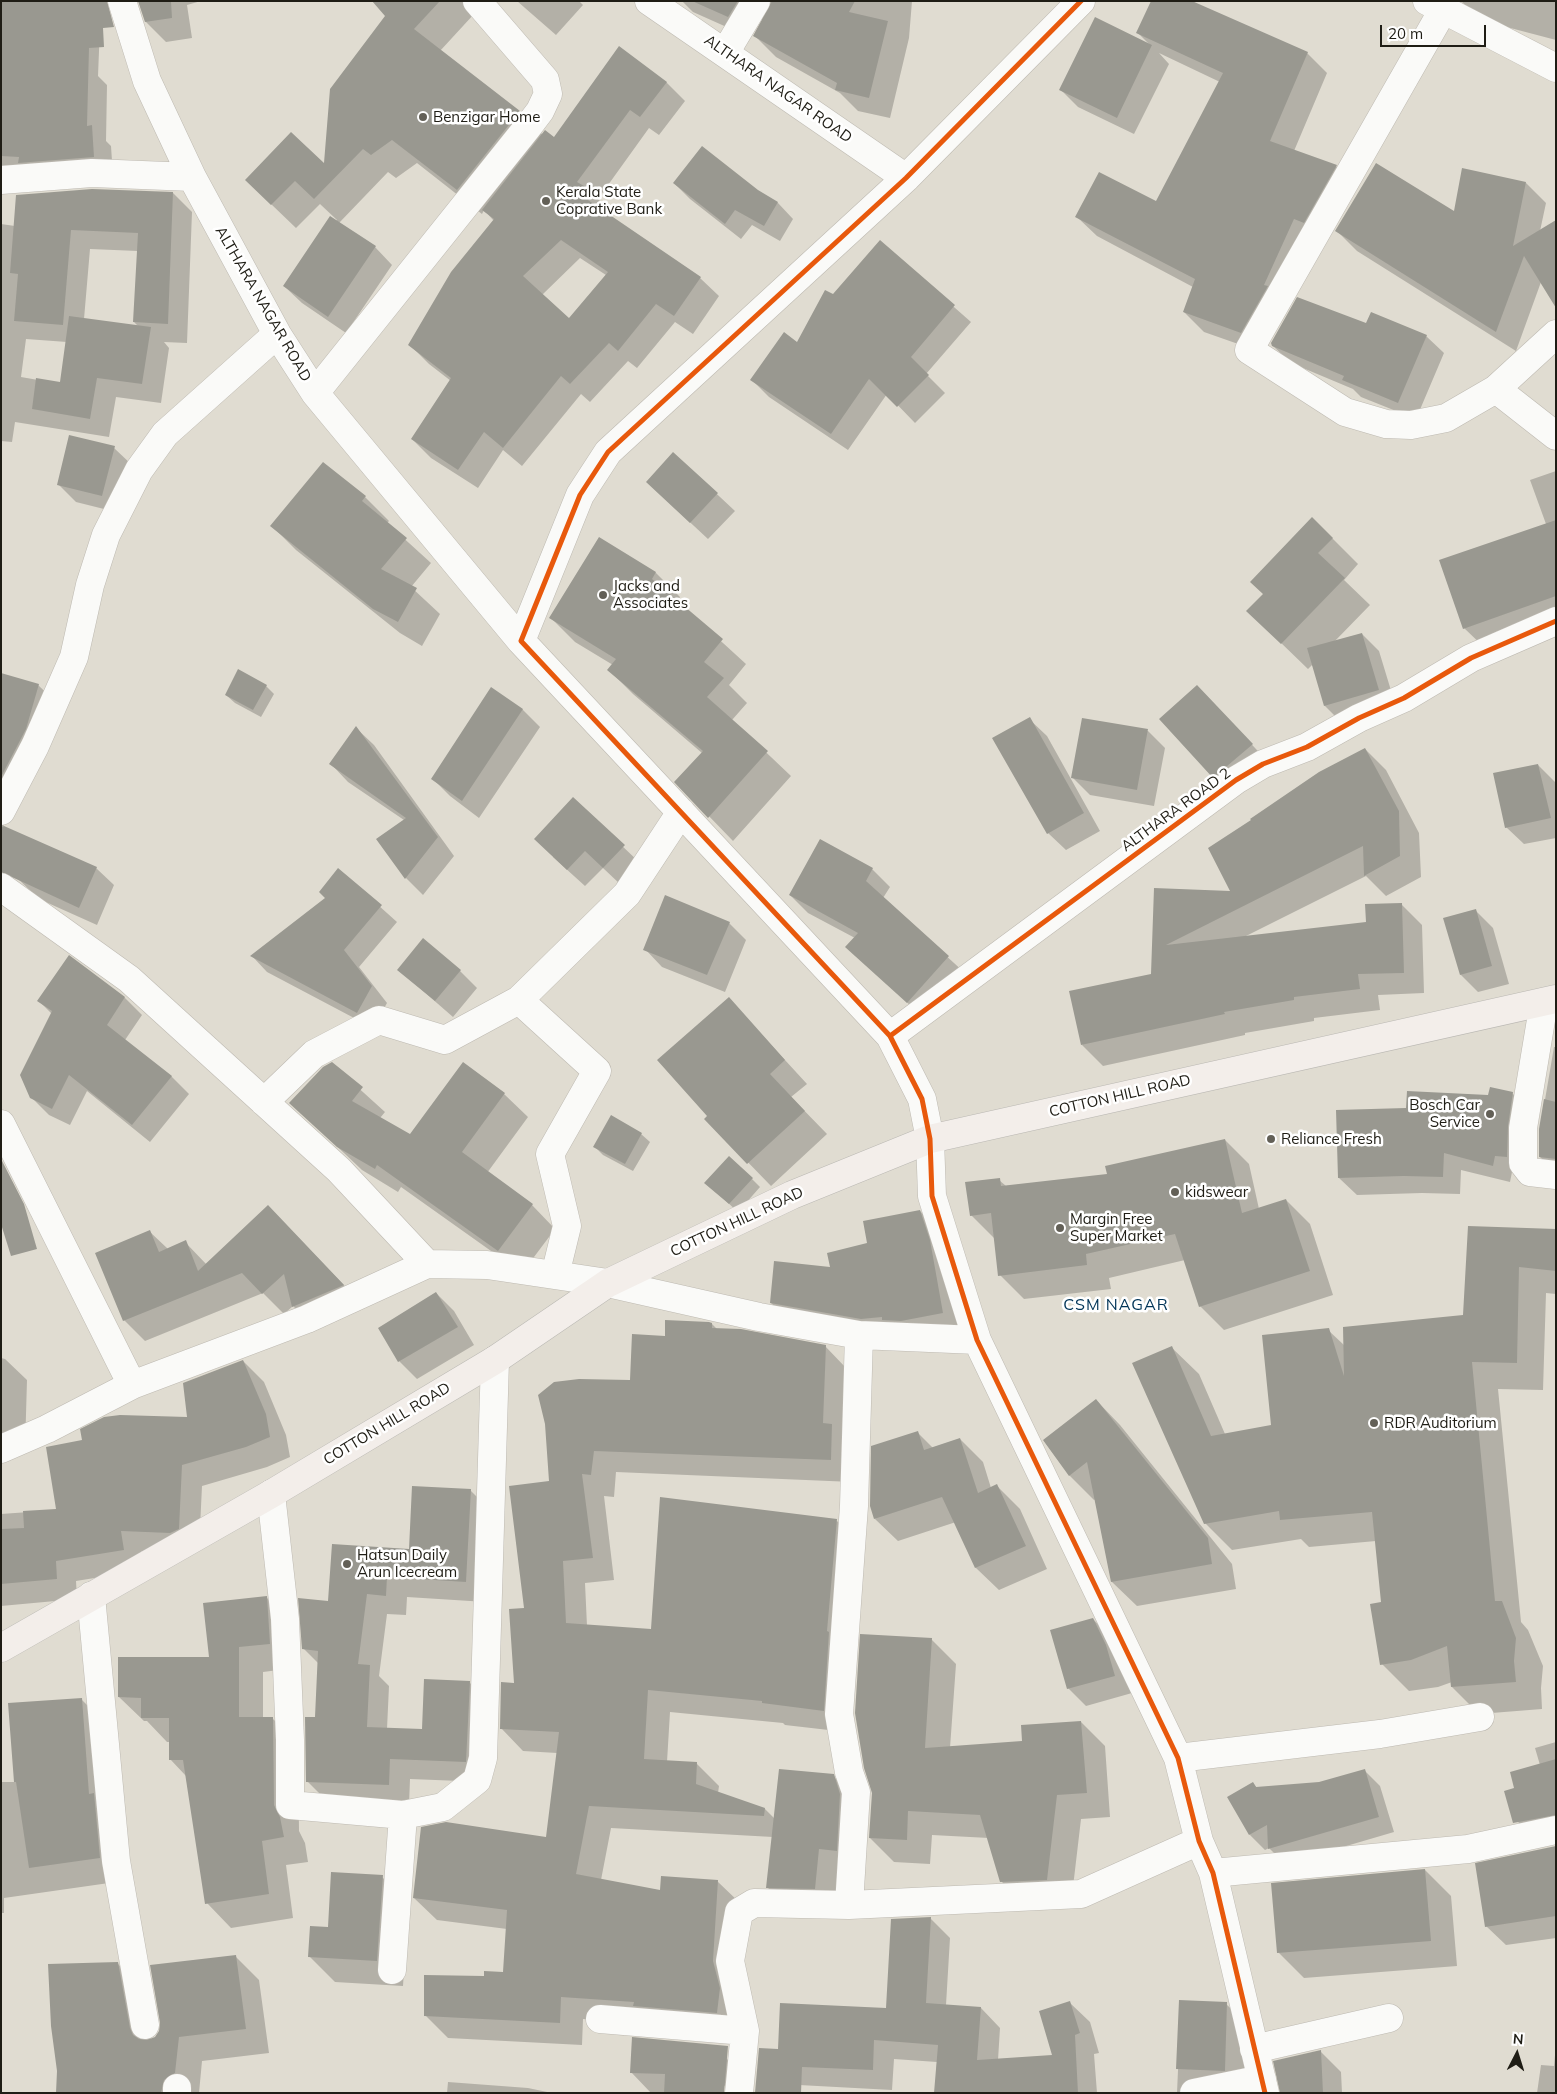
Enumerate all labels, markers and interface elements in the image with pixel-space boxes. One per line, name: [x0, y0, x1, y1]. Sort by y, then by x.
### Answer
scale bar: [1382, 15, 1488, 47]
text: 20 m: [1388, 24, 1423, 43]
street label: ALTHARA NAGAR ROAD: [701, 31, 855, 147]
place label: Benzigar Home: [433, 108, 540, 126]
marker: Benzigar Home: [417, 111, 429, 123]
place label: Kerala State Coprative Bank: [556, 183, 662, 218]
marker: Kerala State Coprative Bank: [540, 195, 552, 207]
street label: ALTHARA NAGAR ROAD: [211, 223, 315, 385]
place label: Jacks and Associates: [613, 577, 688, 612]
marker: Jacks and Associates: [597, 589, 609, 601]
street label: ALTHARA ROAD 2: [1118, 764, 1234, 856]
street label: COTTON HILL ROAD: [1047, 1071, 1193, 1121]
place label: Bosch Car Service: [1409, 1096, 1480, 1131]
marker: Bosch Car Service: [1484, 1108, 1496, 1120]
place label: Reliance Fresh: [1281, 1130, 1382, 1148]
marker: Reliance Fresh: [1265, 1133, 1277, 1145]
street label: COTTON HILL ROAD: [668, 1183, 806, 1261]
place label: kidswear: [1185, 1183, 1248, 1201]
marker: kidswear: [1169, 1186, 1181, 1198]
place label: Margin Free Super Market: [1070, 1210, 1163, 1245]
marker: Margin Free Super Market: [1054, 1222, 1066, 1234]
district label: CSM NAGAR: [1062, 1295, 1170, 1315]
street label: COTTON HILL ROAD: [320, 1379, 454, 1469]
place label: RDR Auditorium: [1384, 1414, 1497, 1432]
marker: RDR Auditorium: [1368, 1417, 1380, 1429]
place label: Hatsun Daily Arun Icecream: [357, 1546, 457, 1581]
marker: Hatsun Daily Arun Icecream: [341, 1558, 353, 1570]
north arrow: [1492, 2029, 1542, 2079]
text: N: [1512, 2030, 1524, 2048]

